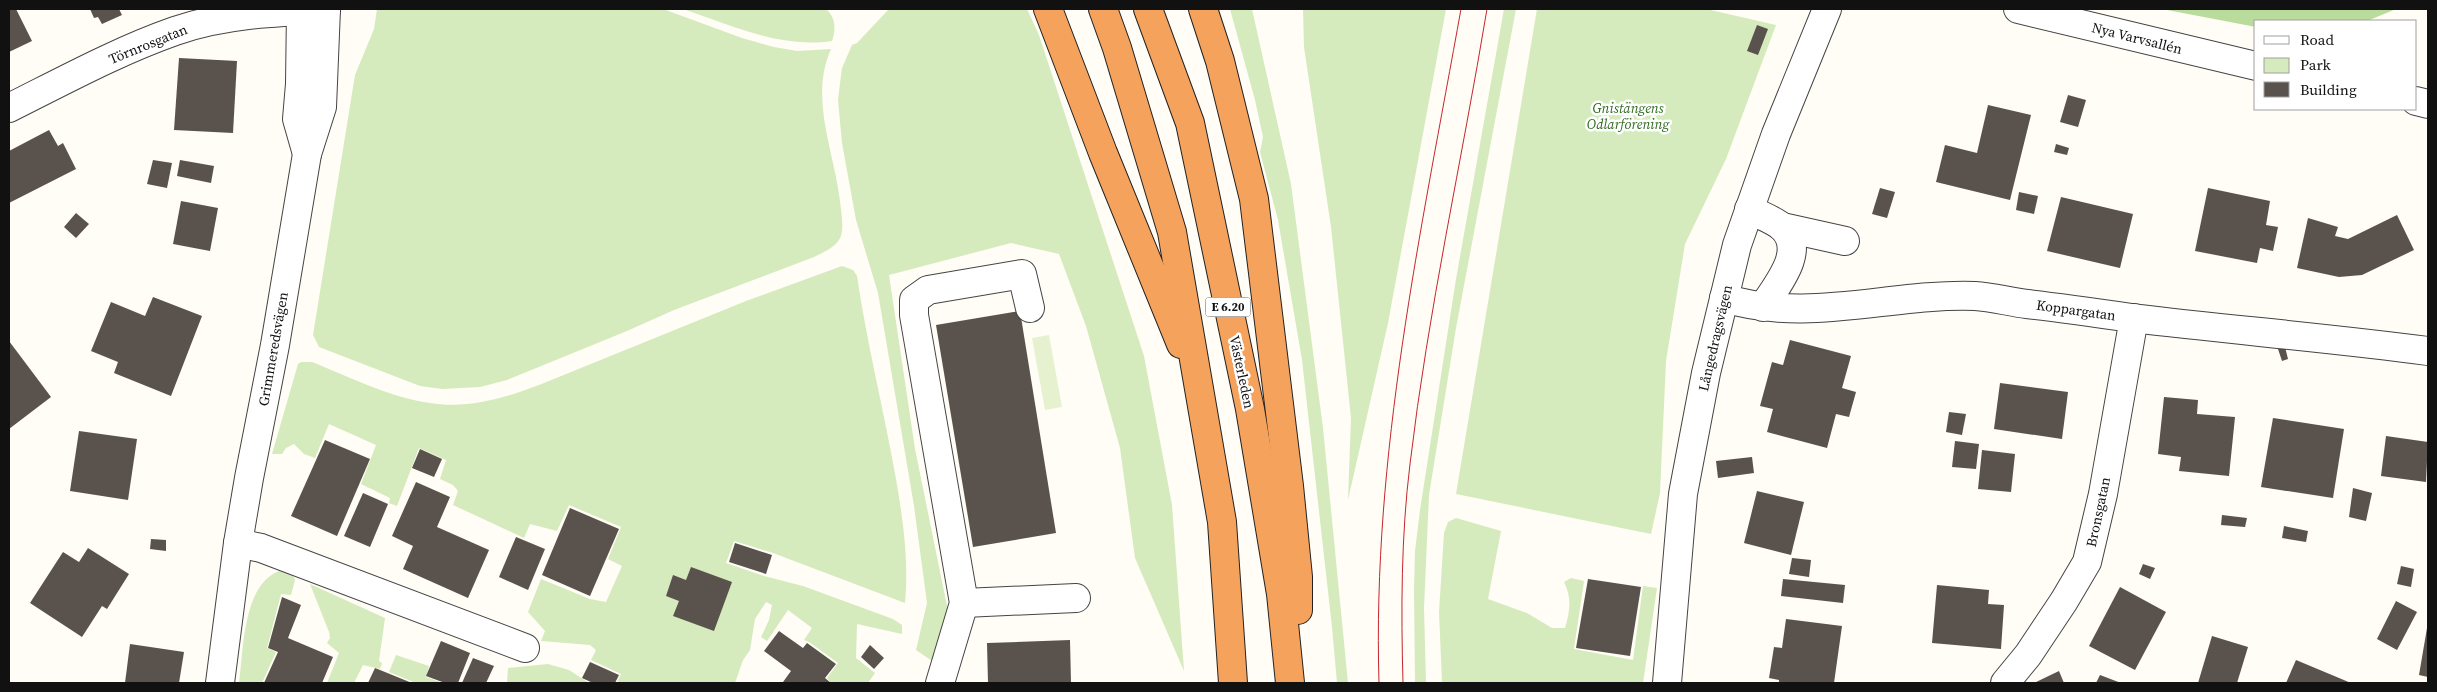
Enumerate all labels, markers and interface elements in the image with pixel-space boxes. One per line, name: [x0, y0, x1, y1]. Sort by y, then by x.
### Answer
street label: Nya Varvsallén: [2090, 17, 2185, 59]
street label: Törnrosgatan: [106, 19, 191, 69]
legend: [2254, 20, 2417, 110]
text: Road: [2300, 29, 2334, 50]
text: Park: [2300, 54, 2332, 75]
text: Building: [2300, 79, 2357, 100]
park label: Gnistängens Odlarförening: [1587, 98, 1670, 134]
street label: Långedragsvägen: [1693, 282, 1737, 393]
street label: Grimmeredsvägen: [253, 290, 293, 408]
street label: Koppargatan: [2035, 295, 2117, 326]
road number: E 6.20: [1206, 298, 1250, 316]
street label: Västerleden: [1225, 334, 1260, 411]
street label: Bronsgatan: [2081, 475, 2115, 549]

